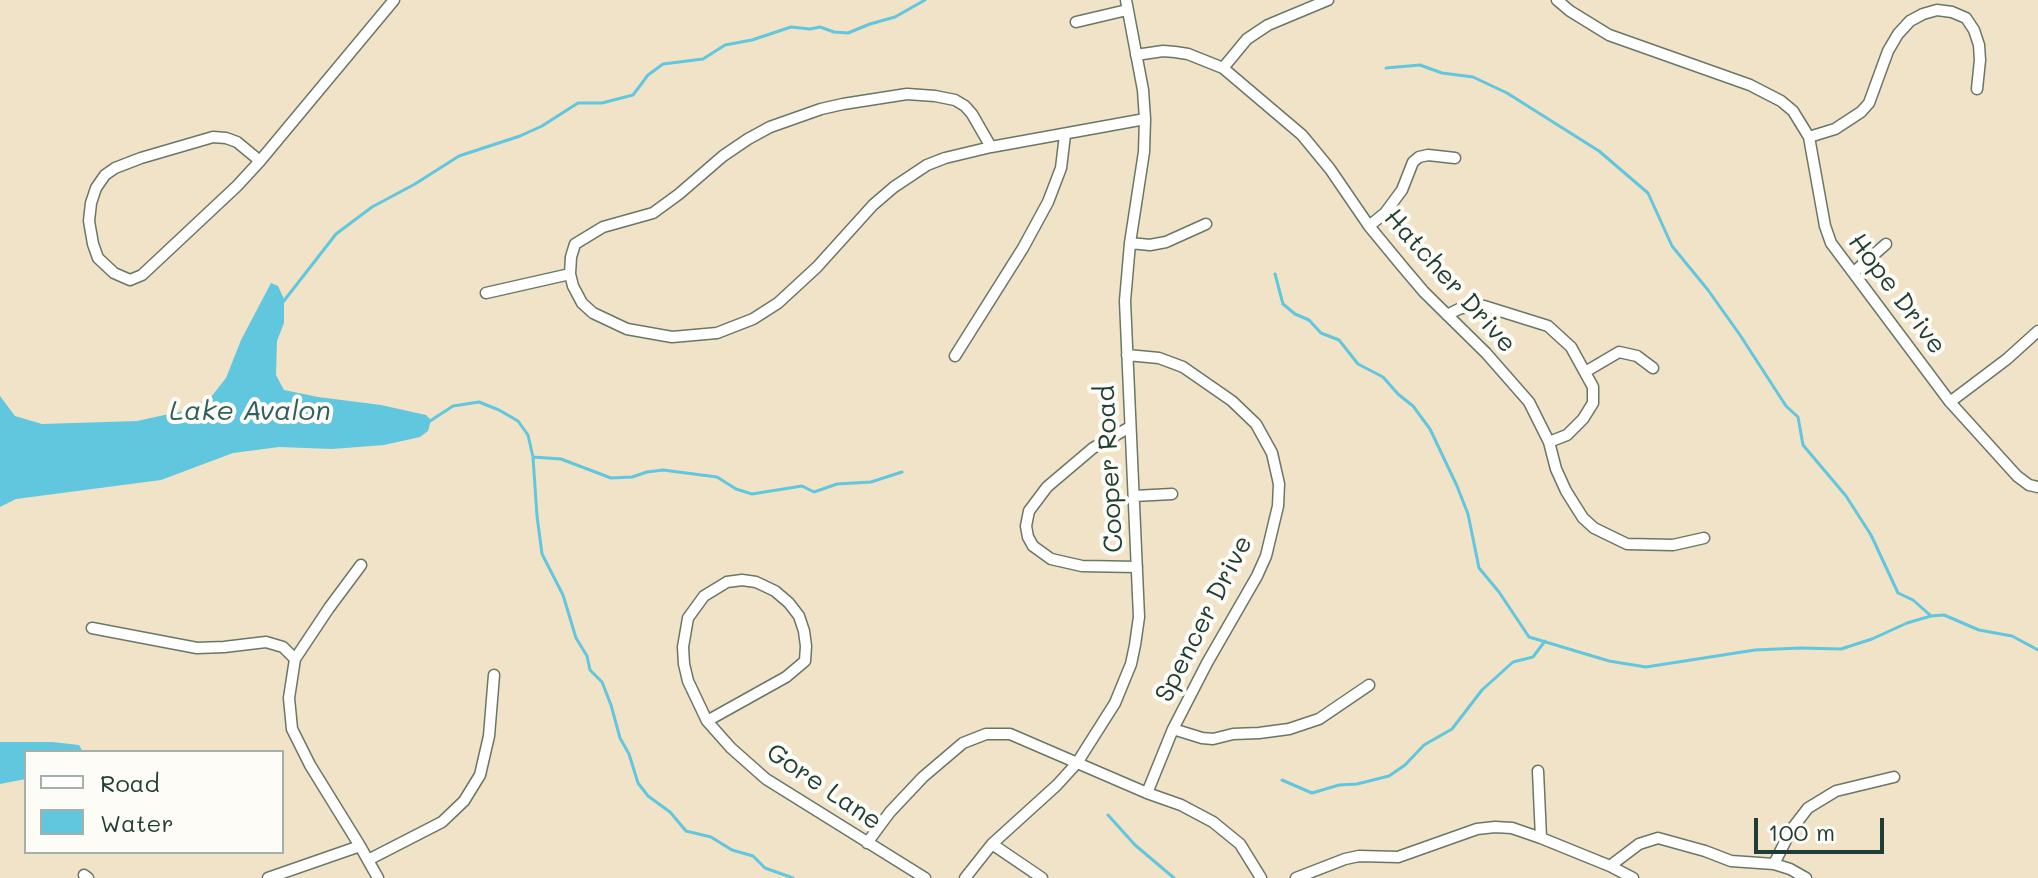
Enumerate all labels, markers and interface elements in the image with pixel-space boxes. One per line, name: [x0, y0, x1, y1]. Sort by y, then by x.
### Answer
street label: Hatcher Drive: [1377, 203, 1523, 359]
street label: Hope Drive: [1841, 227, 1953, 361]
street label: Cooper Road: [1090, 384, 1130, 554]
water label: Lake Avalon: [169, 394, 331, 428]
street label: Spencer Drive: [1149, 531, 1259, 707]
street label: Gore Lane: [760, 737, 888, 837]
legend: [24, 750, 284, 854]
text: Road: [100, 767, 160, 798]
scale bar: [1758, 802, 1888, 852]
text: Water: [100, 807, 174, 838]
text: 100 m: [1768, 816, 1835, 847]

